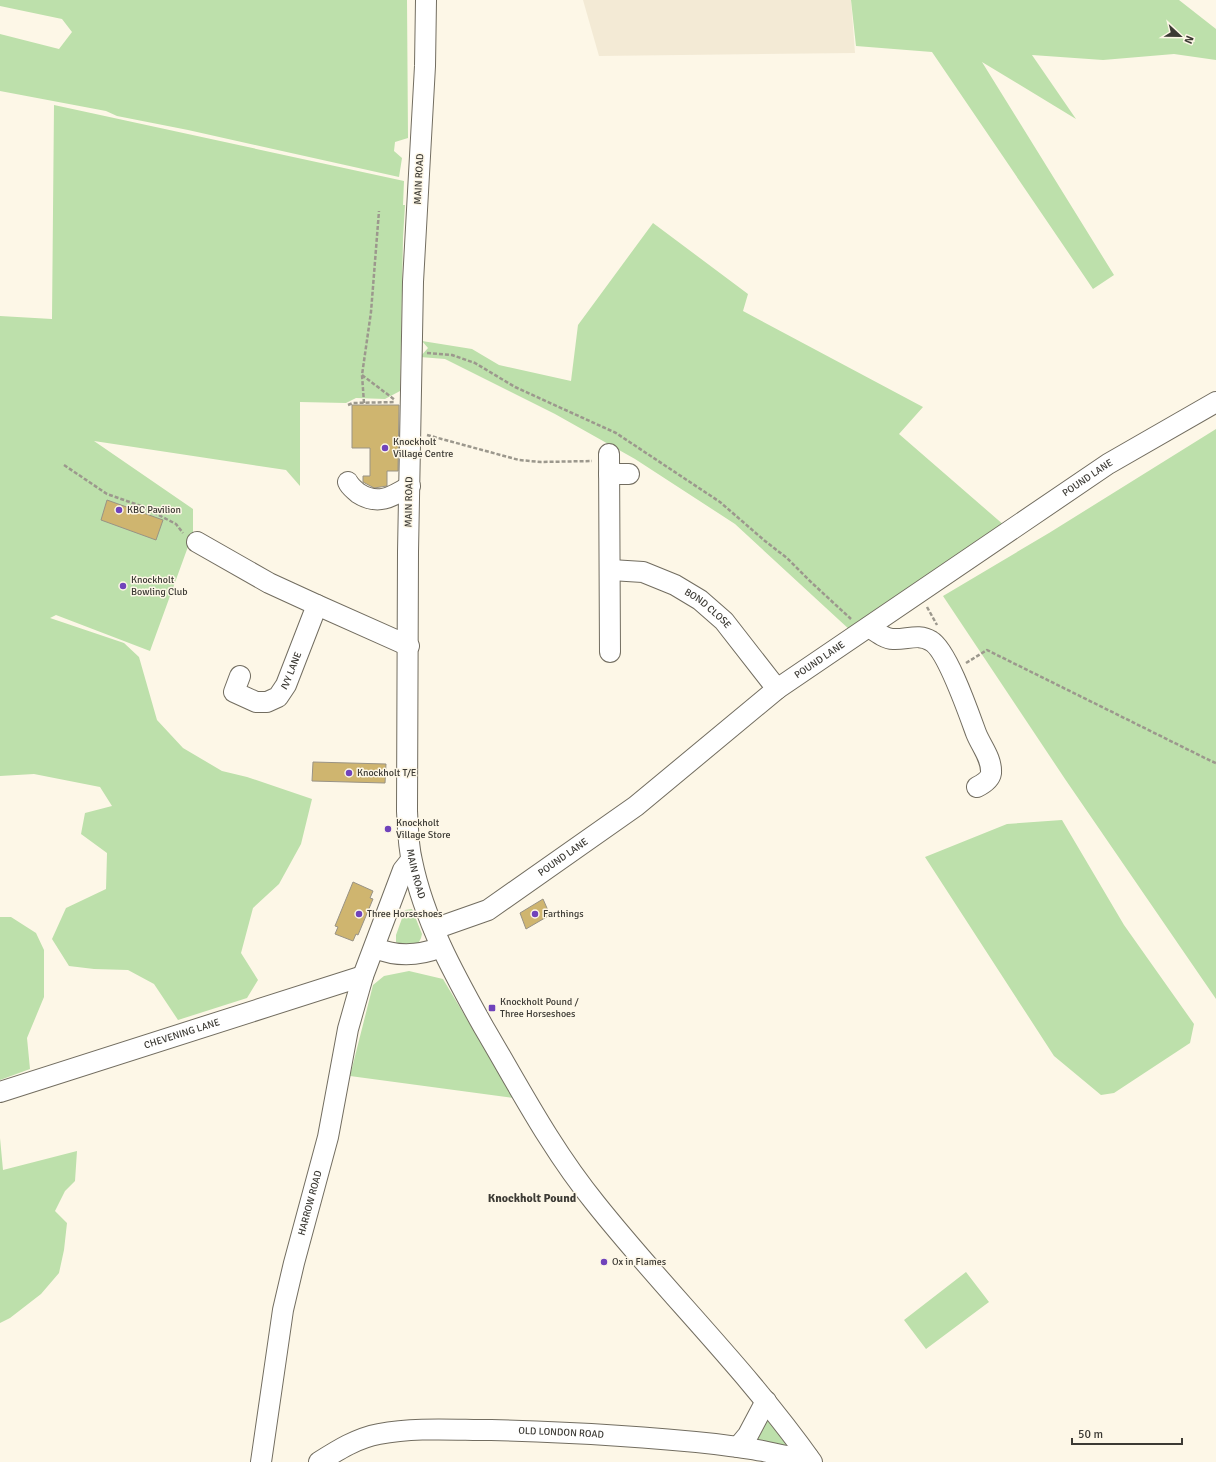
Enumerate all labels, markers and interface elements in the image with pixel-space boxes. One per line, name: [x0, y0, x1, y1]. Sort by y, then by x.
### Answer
north arrow: [1160, 16, 1200, 56]
text: N: [1181, 34, 1196, 46]
street label: MAIN ROAD: [412, 153, 426, 205]
place label: Knockholt Village Centre: [393, 436, 453, 460]
marker: Knockholt Village Centre: [380, 443, 390, 453]
street label: POUND LANE: [1060, 456, 1115, 499]
street label: MAIN ROAD: [403, 476, 415, 528]
place label: KBC Pavilion: [127, 504, 181, 516]
marker: KBC Pavilion: [114, 505, 124, 515]
place label: Knockholt Bowling Club: [131, 574, 188, 598]
marker: Knockholt Bowling Club: [118, 581, 128, 591]
street label: BOND CLOSE: [682, 586, 734, 631]
street label: POUND LANE: [792, 638, 847, 681]
street label: IVY LANE: [278, 650, 304, 692]
place label: Knockholt T/E: [357, 767, 417, 779]
marker: Knockholt T/E: [344, 768, 354, 778]
place label: Knockholt Village Store: [396, 817, 450, 841]
marker: Knockholt Village Store: [383, 824, 393, 834]
street label: POUND LANE: [536, 835, 591, 879]
street label: MAIN ROAD: [404, 848, 428, 900]
place label: Three Horseshoes: [367, 908, 443, 920]
place label: Farthings: [543, 908, 584, 920]
marker: Three Horseshoes: [354, 909, 364, 919]
marker: Farthings: [530, 909, 540, 919]
place label: Knockholt Pound / Three Horseshoes: [500, 996, 579, 1020]
marker: Knockholt Pound / Three Horseshoes: [487, 1003, 497, 1013]
street label: CHEVENING LANE: [143, 1016, 222, 1052]
street label: HARROW ROAD: [296, 1169, 325, 1237]
district label: Knockholt Pound: [488, 1191, 577, 1206]
place label: Ox in Flames: [612, 1256, 667, 1268]
marker: Ox in Flames: [599, 1257, 609, 1267]
scale bar: [1072, 1420, 1182, 1446]
street label: OLD LONDON ROAD: [518, 1425, 604, 1441]
text: 50 m: [1078, 1427, 1103, 1442]

